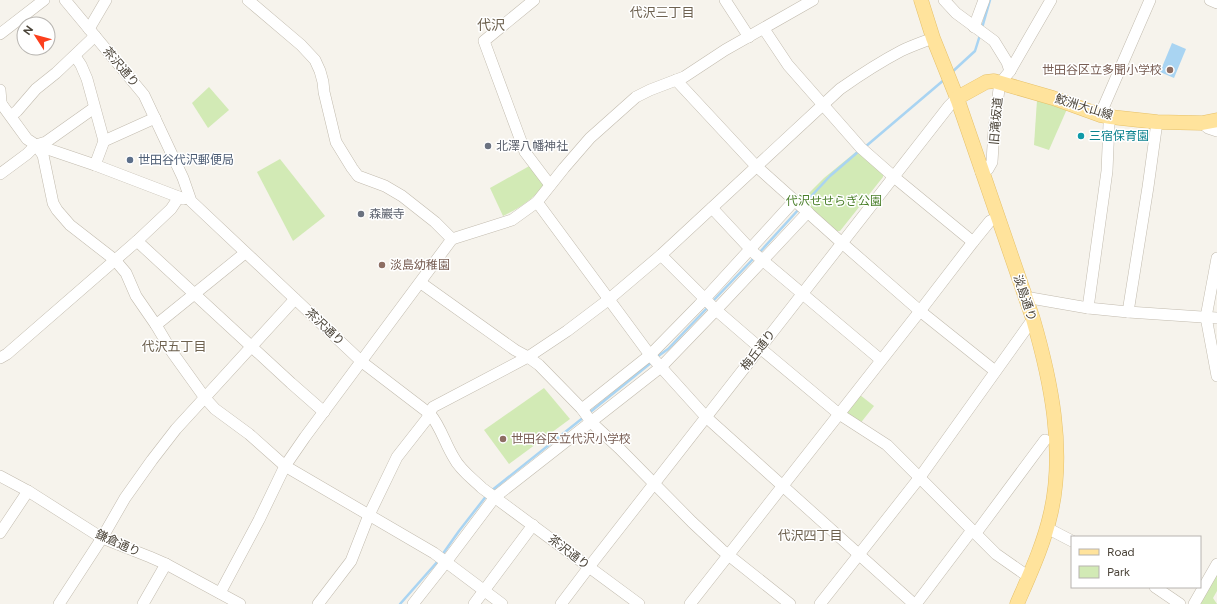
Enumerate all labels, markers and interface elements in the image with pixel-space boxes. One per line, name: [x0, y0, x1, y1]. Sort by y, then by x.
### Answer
district label: 代沢三丁目: [629, 5, 695, 20]
north arrow: [16, 16, 56, 56]
district label: 代沢: [477, 17, 505, 34]
text: N: [21, 23, 36, 38]
street label: 茶沢通り: [100, 44, 142, 90]
place label: 世田谷区立多聞小学校: [1042, 63, 1162, 77]
marker: 世田谷区立多聞小学校: [1165, 65, 1175, 75]
street label: 鮫洲大山線: [1053, 92, 1115, 122]
street label: 旧滝坂道: [987, 96, 1005, 146]
place label: 三宿保育園: [1089, 129, 1149, 143]
marker: 三宿保育園: [1076, 131, 1086, 141]
place label: 北澤八幡神社: [496, 139, 568, 153]
marker: 北澤八幡神社: [483, 141, 493, 151]
place label: 世田谷代沢郵便局: [138, 153, 234, 167]
marker: 世田谷代沢郵便局: [125, 155, 135, 165]
park label: 代沢せせらぎ公園: [786, 194, 882, 208]
place label: 森巖寺: [369, 207, 405, 221]
marker: 森巖寺: [356, 209, 366, 219]
place label: 淡島幼稚園: [390, 258, 450, 272]
marker: 淡島幼稚園: [377, 260, 387, 270]
street label: 淡島通り: [1011, 273, 1039, 323]
street label: 茶沢通り: [303, 306, 347, 348]
street label: 梅丘通り: [738, 327, 778, 373]
district label: 代沢五丁目: [141, 339, 207, 354]
place label: 世田谷区立代沢小学校: [511, 432, 631, 446]
marker: 世田谷区立代沢小学校: [498, 434, 508, 444]
street label: 鎌倉通り: [93, 527, 143, 559]
district label: 代沢四丁目: [777, 528, 843, 543]
street label: 茶沢通り: [546, 532, 592, 572]
legend: [1071, 536, 1201, 588]
text: Road: [1107, 545, 1135, 559]
text: Park: [1107, 565, 1130, 579]

